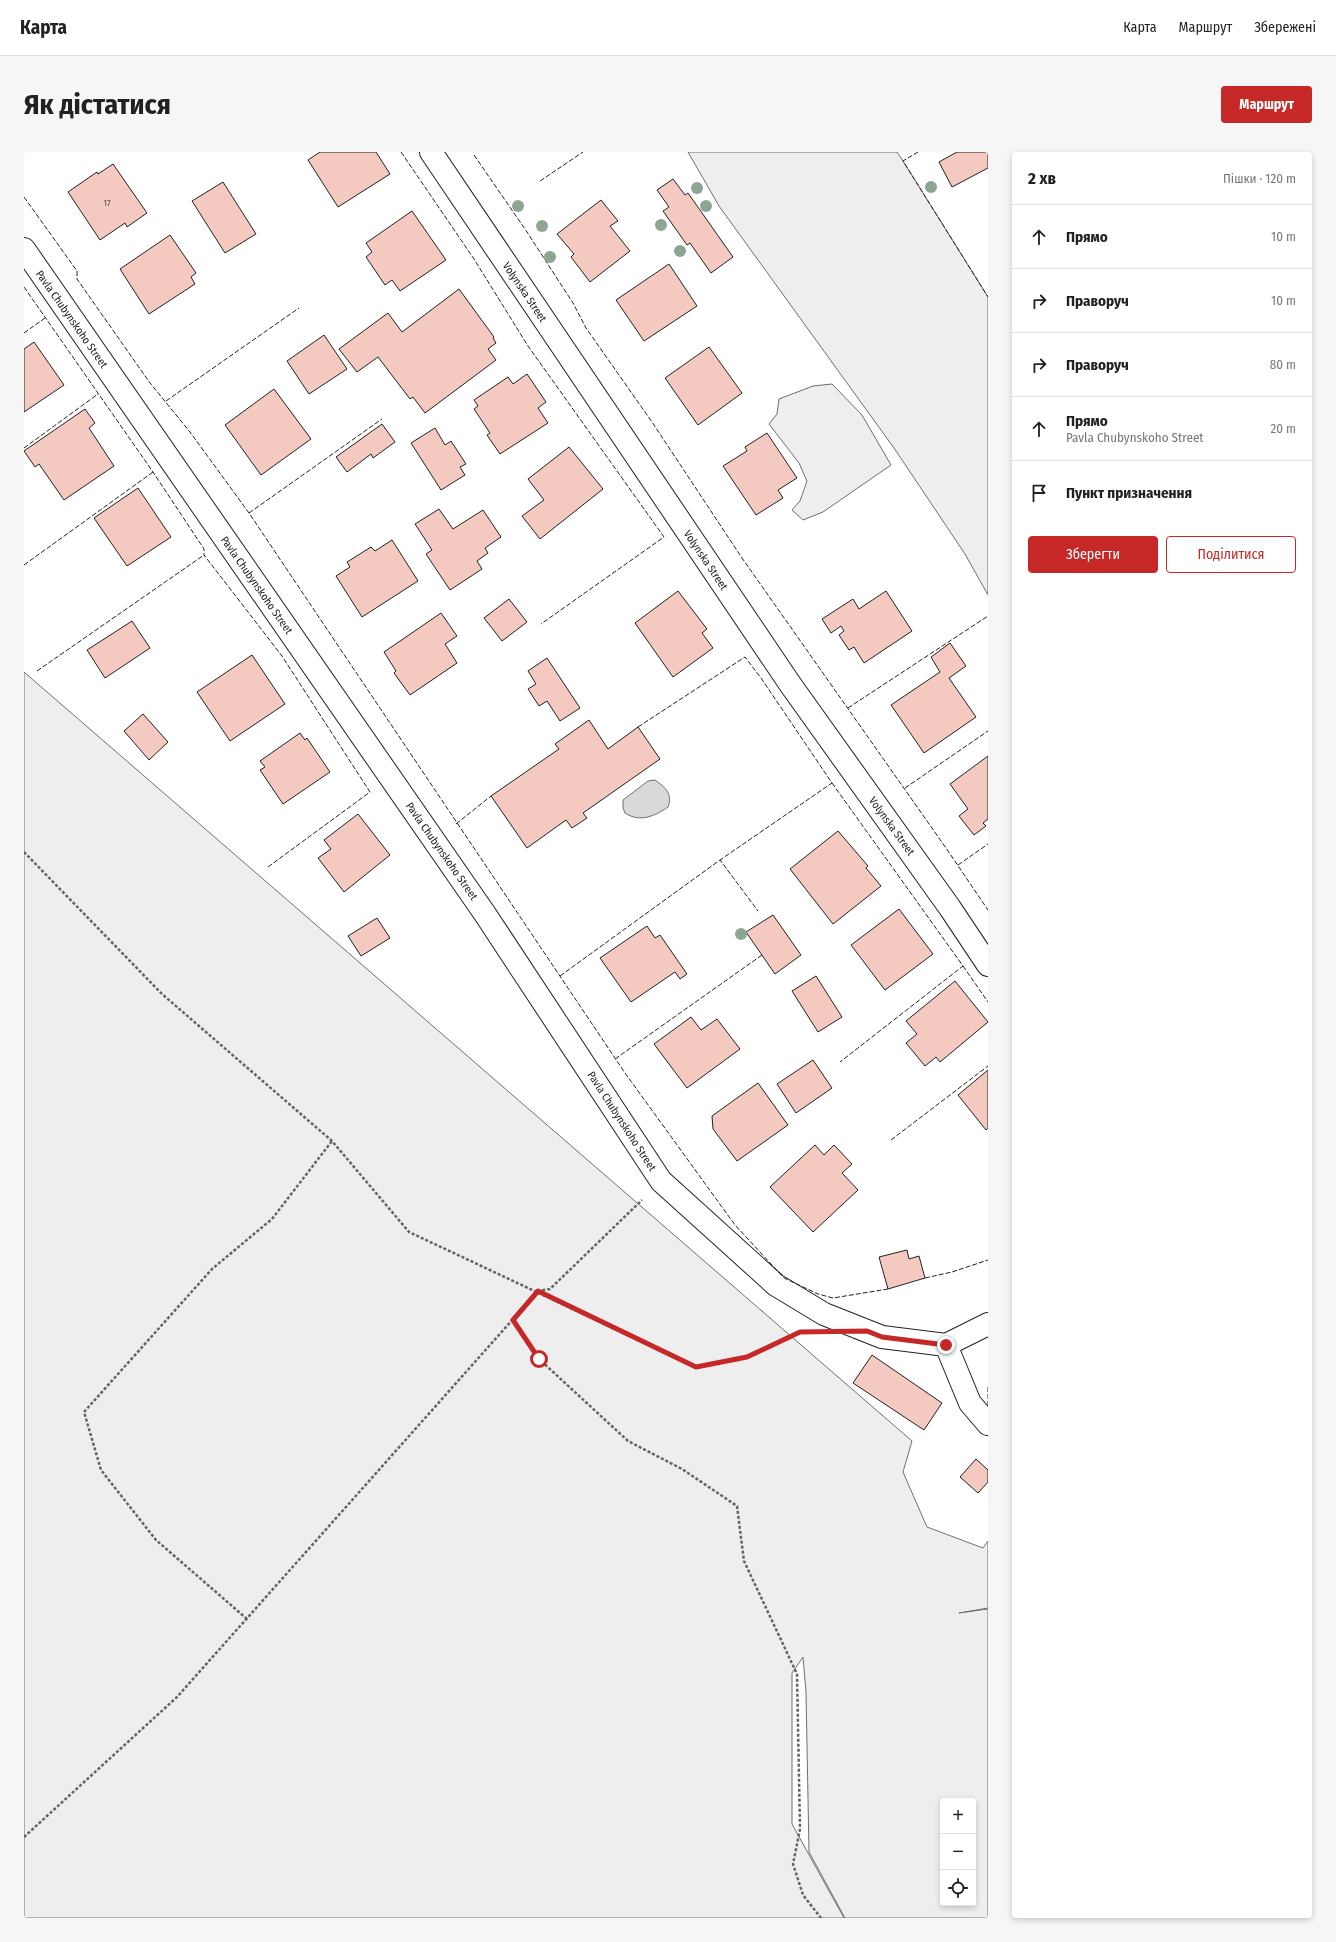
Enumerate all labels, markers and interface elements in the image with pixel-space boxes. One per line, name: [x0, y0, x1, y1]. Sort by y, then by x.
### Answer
text: Карта: [20, 16, 67, 39]
text: Карта: [1123, 19, 1157, 36]
text: Маршрут: [1179, 19, 1232, 36]
text: Збережені: [1254, 19, 1316, 36]
button: Маршрут: [1221, 86, 1312, 123]
text: Як дістатися: [24, 88, 171, 121]
text: 2 хв: [1028, 168, 1056, 189]
text: Пішки · 120 m: [1223, 171, 1296, 186]
house number: 17: [103, 198, 111, 208]
icon: ahead: [1028, 226, 1050, 248]
text: Прямо: [1066, 228, 1108, 246]
text: 10 m: [1271, 229, 1296, 244]
street label: Volynska Street: [500, 260, 550, 325]
street label: Pavla Chubynskoho Street: [33, 268, 111, 371]
icon: right: [1028, 290, 1050, 312]
text: Праворуч: [1066, 292, 1129, 310]
text: 10 m: [1271, 293, 1296, 308]
icon: right: [1028, 354, 1050, 376]
text: Праворуч: [1066, 356, 1129, 374]
text: 80 m: [1270, 357, 1296, 372]
text: Прямо: [1066, 412, 1108, 430]
icon: ahead: [1028, 418, 1050, 440]
text: 20 m: [1270, 421, 1296, 436]
text: Pavla Chubynskoho Street: [1066, 430, 1204, 445]
icon: arrive: [1028, 482, 1050, 504]
text: Пункт призначення: [1066, 484, 1192, 502]
street label: Volynska Street: [681, 528, 731, 593]
street label: Pavla Chubynskoho Street: [218, 534, 296, 637]
button: Зберегти: [1028, 536, 1158, 573]
button: Поділитися: [1166, 536, 1296, 573]
street label: Volynska Street: [866, 794, 917, 858]
street label: Pavla Chubynskoho Street: [403, 800, 481, 903]
street label: Pavla Chubynskoho Street: [584, 1069, 659, 1174]
route end: [937, 1336, 955, 1354]
route start: [530, 1350, 548, 1368]
map controls: [940, 1798, 976, 1906]
button: +: [940, 1798, 976, 1834]
button: −: [940, 1834, 976, 1870]
button: locate: [940, 1870, 976, 1906]

